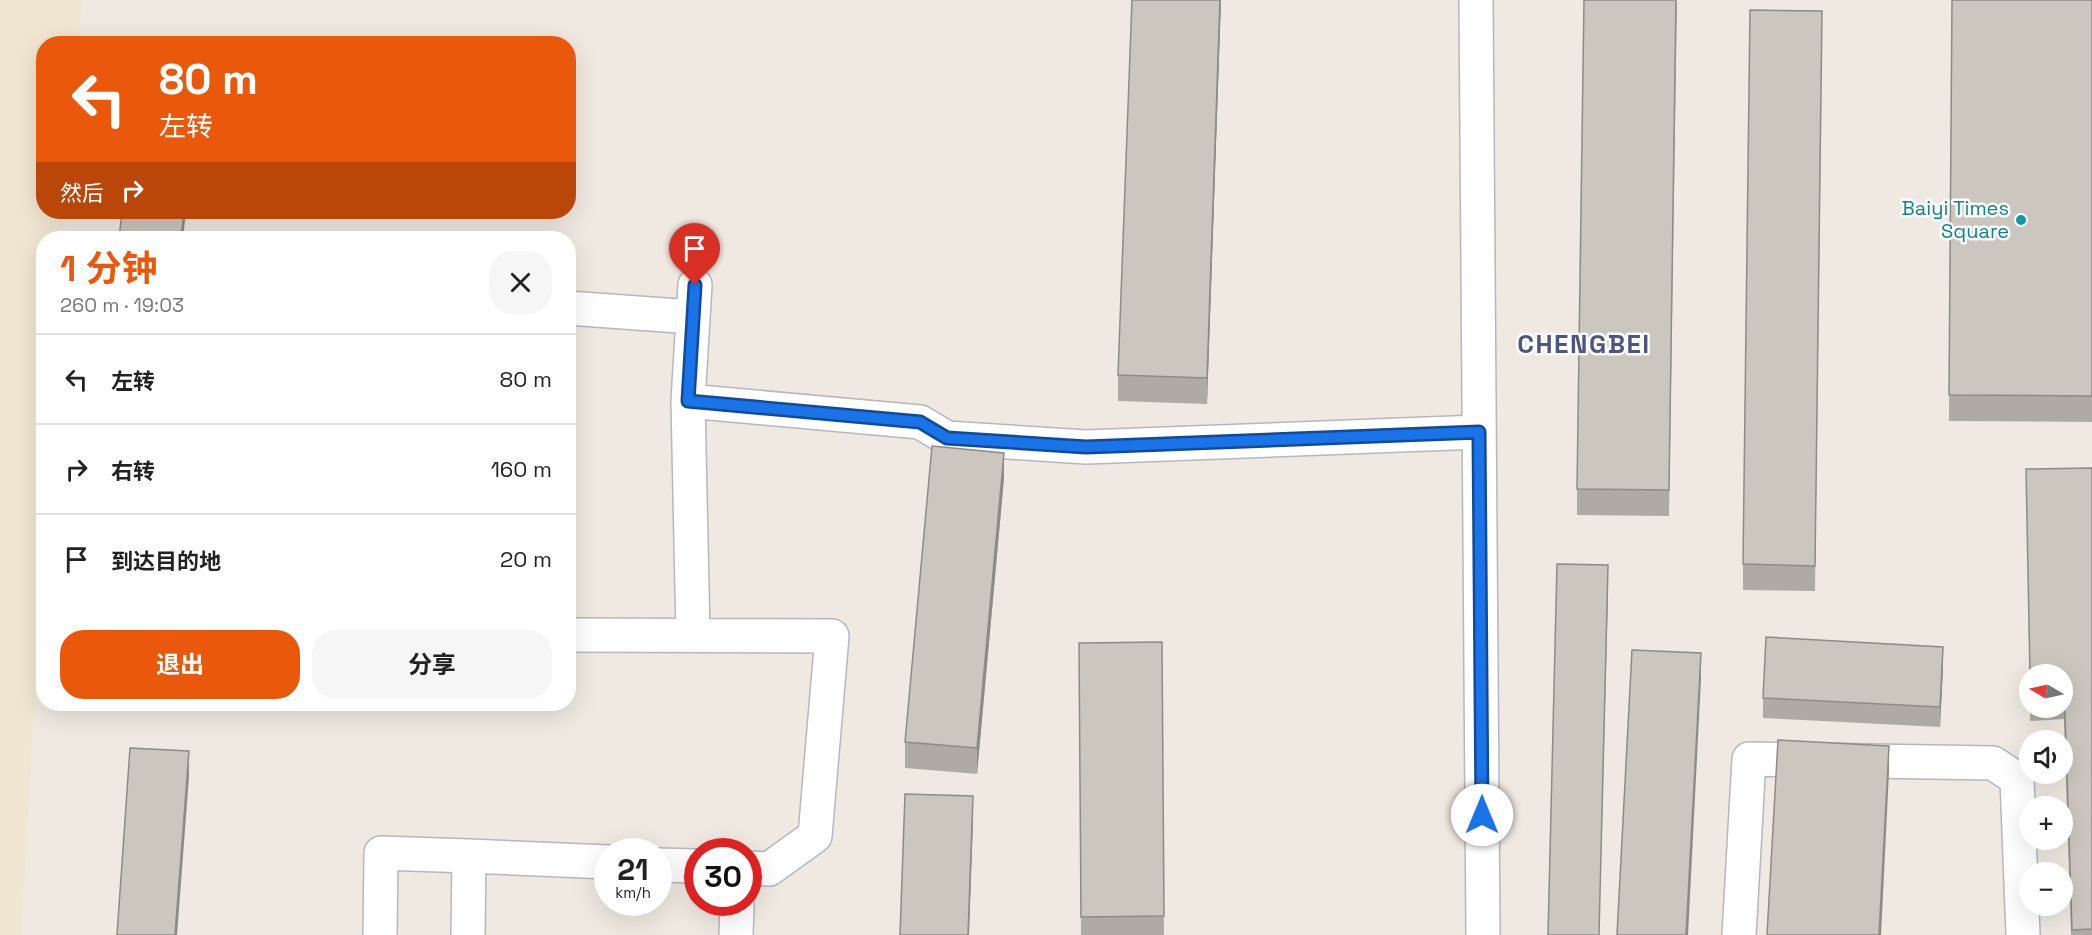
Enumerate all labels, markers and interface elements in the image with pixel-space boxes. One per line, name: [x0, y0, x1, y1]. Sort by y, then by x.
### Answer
text: 80 m: [159, 53, 258, 106]
icon: left: [60, 60, 138, 138]
text: 左转: [159, 109, 213, 144]
icon: right: [116, 174, 149, 207]
text: 然后: [60, 179, 104, 207]
place label: Baiyi Times Square: [1902, 195, 2009, 244]
marker: Baiyi Times Square: [2014, 213, 2028, 227]
pin: [669, 223, 720, 285]
icon: arrive: [678, 232, 711, 265]
text: 1 分钟: [60, 246, 157, 292]
button: close: [489, 251, 552, 314]
text: 260 m · 19:03: [60, 292, 184, 318]
district label: CHENGBEI: [1517, 327, 1651, 361]
icon: left: [60, 363, 93, 396]
text: 80 m: [500, 365, 552, 393]
text: 左转: [111, 367, 155, 395]
icon: right: [60, 453, 93, 486]
text: 160 m: [491, 455, 552, 483]
text: 右转: [111, 457, 155, 485]
icon: arrive: [60, 543, 93, 576]
text: 20 m: [500, 545, 552, 573]
text: 到达目的地: [111, 547, 221, 575]
button: 退出: [60, 630, 300, 699]
button: 分享: [312, 630, 552, 699]
north arrow: [2019, 664, 2073, 718]
map controls: [2019, 664, 2073, 916]
button: sound: [2019, 730, 2073, 784]
position arrow: [1450, 783, 1514, 847]
button: +: [2019, 796, 2073, 850]
speed limit sign: 30: [684, 838, 762, 916]
text: 21: [617, 850, 649, 889]
button: −: [2019, 862, 2073, 916]
text: km/h: [615, 883, 651, 902]

